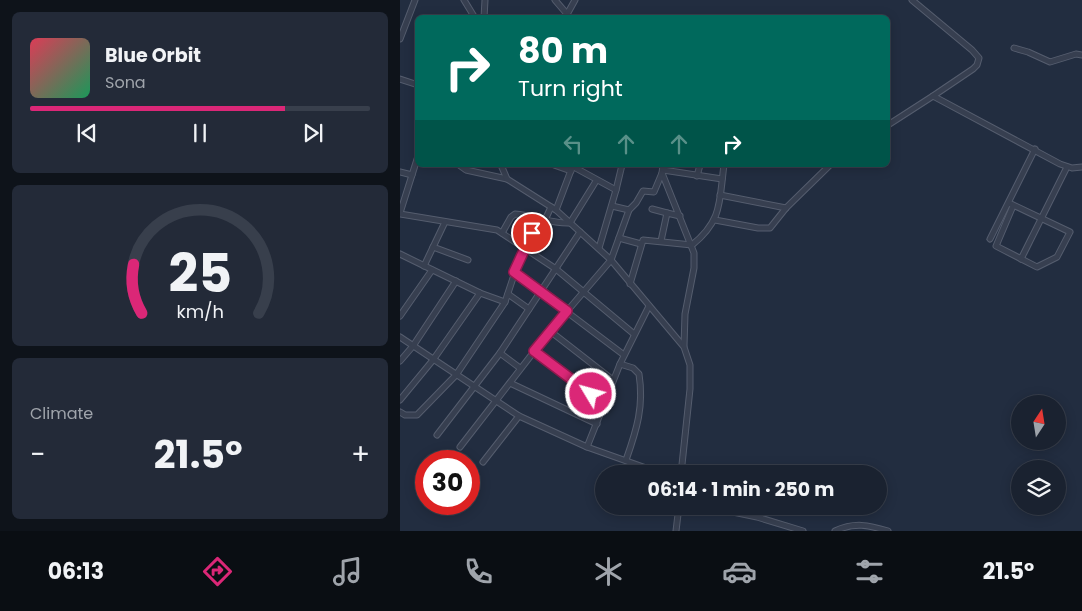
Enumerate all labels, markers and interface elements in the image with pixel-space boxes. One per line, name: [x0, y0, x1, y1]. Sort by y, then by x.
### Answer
text: 80 m: [518, 26, 608, 75]
icon: right: [435, 35, 500, 100]
text: Blue Orbit: [105, 42, 201, 69]
text: Sona: [105, 71, 146, 94]
text: Turn right: [518, 73, 623, 104]
icon: previous: [73, 119, 101, 147]
icon: pause: [186, 119, 214, 147]
icon: next: [299, 119, 327, 147]
icon: left: [559, 130, 587, 158]
icon: ahead: [612, 130, 640, 158]
icon: ahead: [665, 130, 693, 158]
icon: right: [718, 130, 746, 158]
pin: [511, 212, 553, 254]
icon: arrive: [518, 219, 546, 247]
text: 25: [168, 237, 232, 310]
text: km/h: [176, 299, 224, 324]
position arrow: [564, 367, 616, 419]
north arrow: [1011, 395, 1066, 450]
map controls: [1011, 395, 1066, 515]
text: Climate: [30, 402, 93, 425]
text: 21.5°: [154, 428, 243, 481]
text: −: [30, 435, 45, 474]
text: +: [351, 435, 370, 474]
speed limit sign: 30: [415, 450, 480, 515]
button: layers: [1011, 460, 1066, 515]
text: 06:14 · 1 min · 250 m: [648, 476, 834, 503]
icon: directions: [200, 554, 235, 589]
icon: music: [330, 554, 365, 589]
icon: phone: [461, 554, 496, 589]
icon: climate: [591, 554, 626, 589]
icon: car: [722, 554, 757, 589]
icon: filters: [852, 554, 887, 589]
text: 06:13: [48, 556, 104, 587]
text: 21.5°: [983, 556, 1034, 587]

